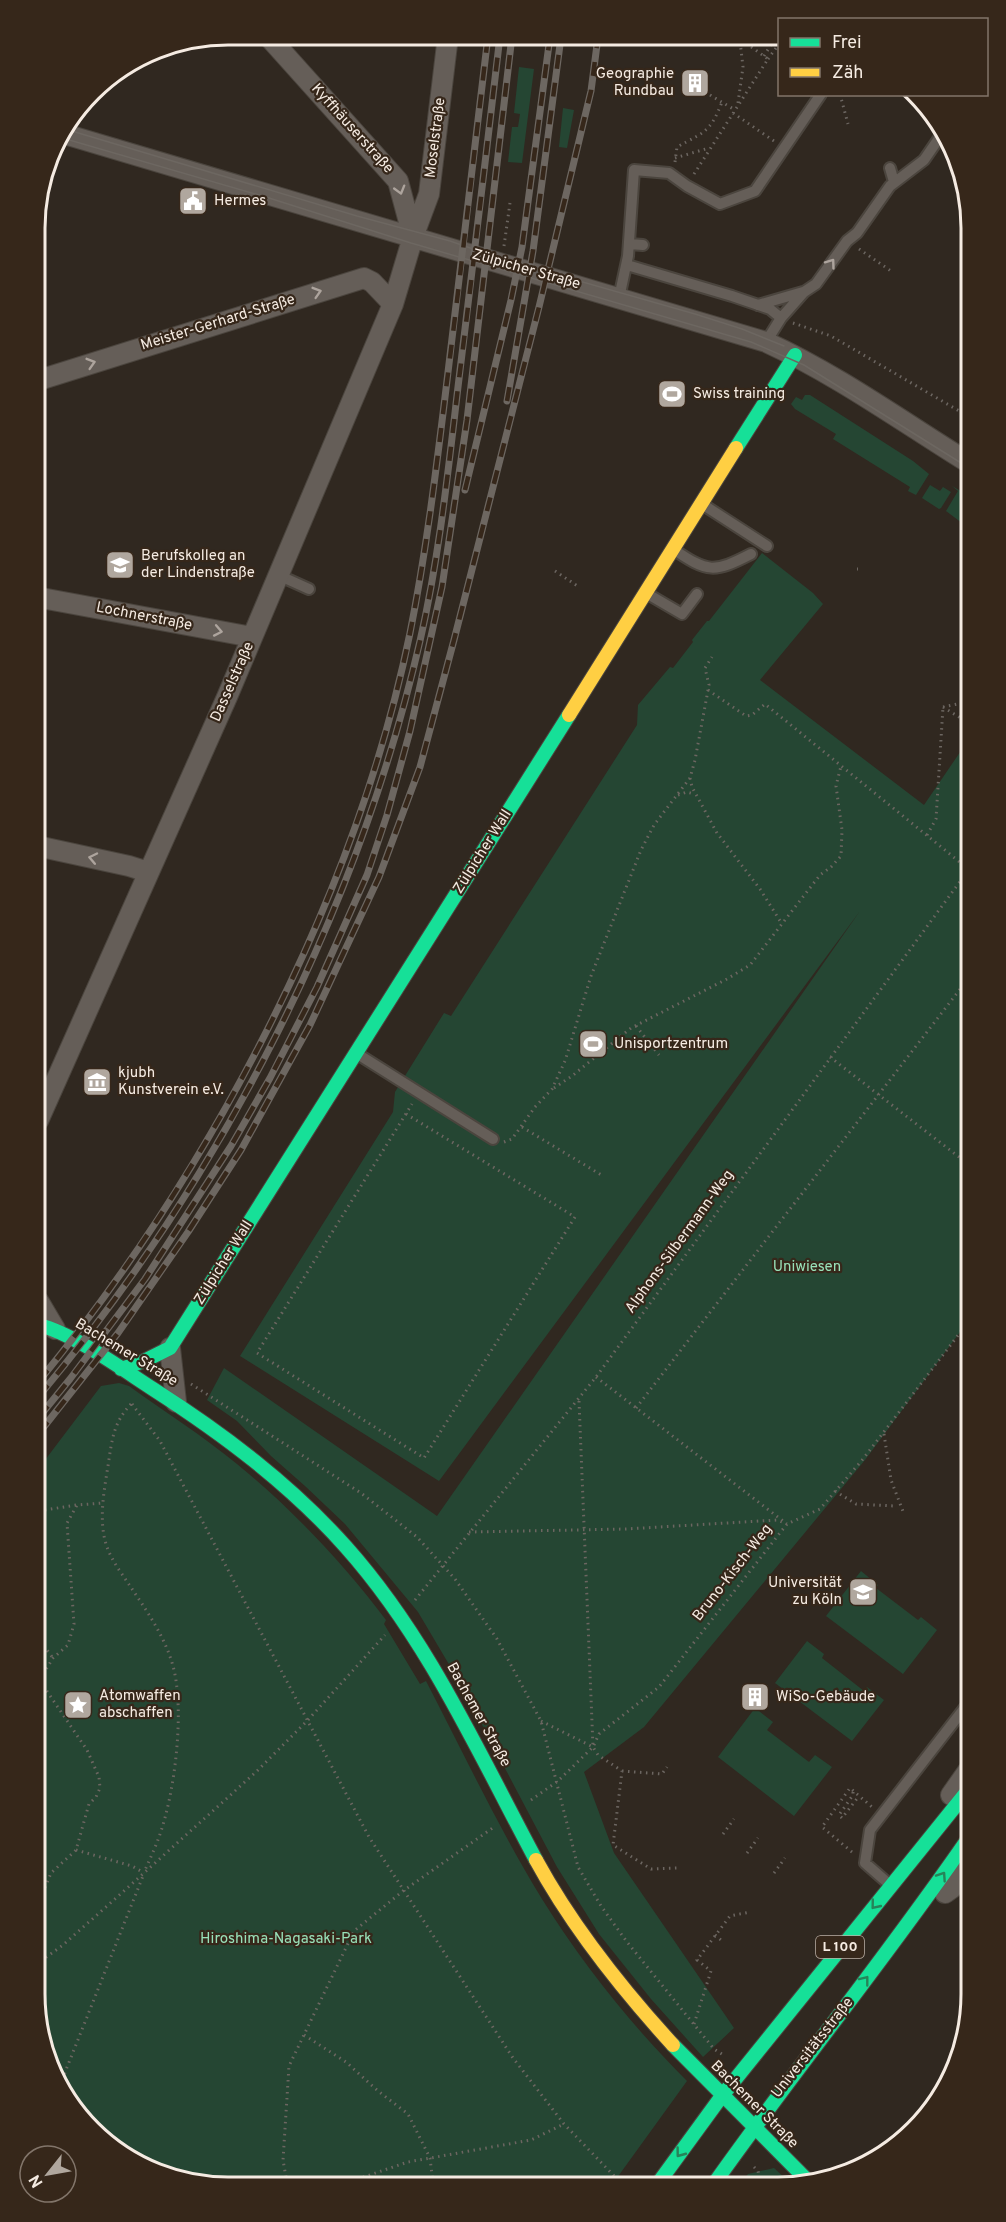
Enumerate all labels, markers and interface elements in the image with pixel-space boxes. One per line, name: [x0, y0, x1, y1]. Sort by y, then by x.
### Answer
legend: [778, 18, 988, 96]
text: Frei: [832, 32, 862, 55]
text: Zäh: [832, 62, 863, 85]
place label: Geographie Rundbau: [596, 65, 674, 101]
building icon: Geographie Rundbau: [679, 67, 711, 99]
street label: Kyffhäuserstraße: [307, 80, 397, 178]
street label: Moselstraße: [422, 97, 450, 179]
one-way arrow: [393, 184, 405, 195]
public building icon: Hermes: [177, 185, 209, 217]
place label: Hermes: [214, 192, 266, 211]
street label: Zülpicher Straße: [470, 245, 582, 295]
one-way arrow: [824, 258, 835, 269]
one-way arrow: [311, 287, 322, 299]
street label: Meister-Gerhard-Straße: [139, 290, 297, 356]
one-way arrow: [85, 358, 96, 370]
sports icon: Swiss training: [656, 378, 688, 410]
place label: Swiss training: [693, 385, 785, 404]
place label: Berufskolleg an der Lindenstraße: [141, 547, 255, 583]
school or university icon: Berufskolleg an der Lindenstraße: [104, 549, 136, 581]
street label: Lochnerstraße: [94, 598, 194, 636]
one-way arrow: [212, 624, 222, 637]
street label: Dasselstraße: [207, 639, 259, 725]
street label: Zülpicher Wall: [450, 806, 516, 898]
one-way arrow: [88, 852, 98, 865]
sports icon: Unisportzentrum: [577, 1028, 609, 1060]
place label: Unisportzentrum: [614, 1035, 728, 1054]
place label: kjubh Kunstverein e.V.: [118, 1064, 224, 1100]
museum icon: kjubh Kunstverein e.V.: [81, 1066, 113, 1098]
street label: Alphons-Silbermann-Weg: [621, 1166, 739, 1318]
street label: Zülpicher Wall: [191, 1217, 257, 1309]
park label: Uniwiesen: [773, 1258, 841, 1277]
street label: Bachemer Straße: [71, 1315, 181, 1391]
street label: Bruno-Kisch-Weg: [689, 1520, 777, 1626]
place label: Universität zu Köln: [768, 1574, 842, 1610]
school or university icon: Universität zu Köln: [847, 1576, 879, 1608]
street label: Bachemer Straße: [441, 1659, 515, 1771]
building icon: WiSo-Gebäude: [739, 1681, 771, 1713]
place label: Atomwaffen abschaffen: [99, 1687, 181, 1723]
place label: WiSo-Gebäude: [776, 1688, 875, 1707]
place icon: Atomwaffen abschaffen: [62, 1689, 94, 1721]
one-way arrow: [935, 1872, 946, 1883]
one-way arrow: [871, 1898, 882, 1909]
park label: Hiroshima-Nagasaki-Park: [200, 1930, 372, 1949]
road number: L 100: [816, 1936, 864, 1958]
one-way arrow: [858, 1976, 869, 1987]
street label: Universitätsstraße: [768, 1994, 858, 2102]
street label: Bachemer Straße: [706, 2057, 802, 2153]
north arrow: [18, 2144, 78, 2204]
one-way arrow: [676, 2146, 687, 2157]
text: N: [25, 2171, 48, 2191]

